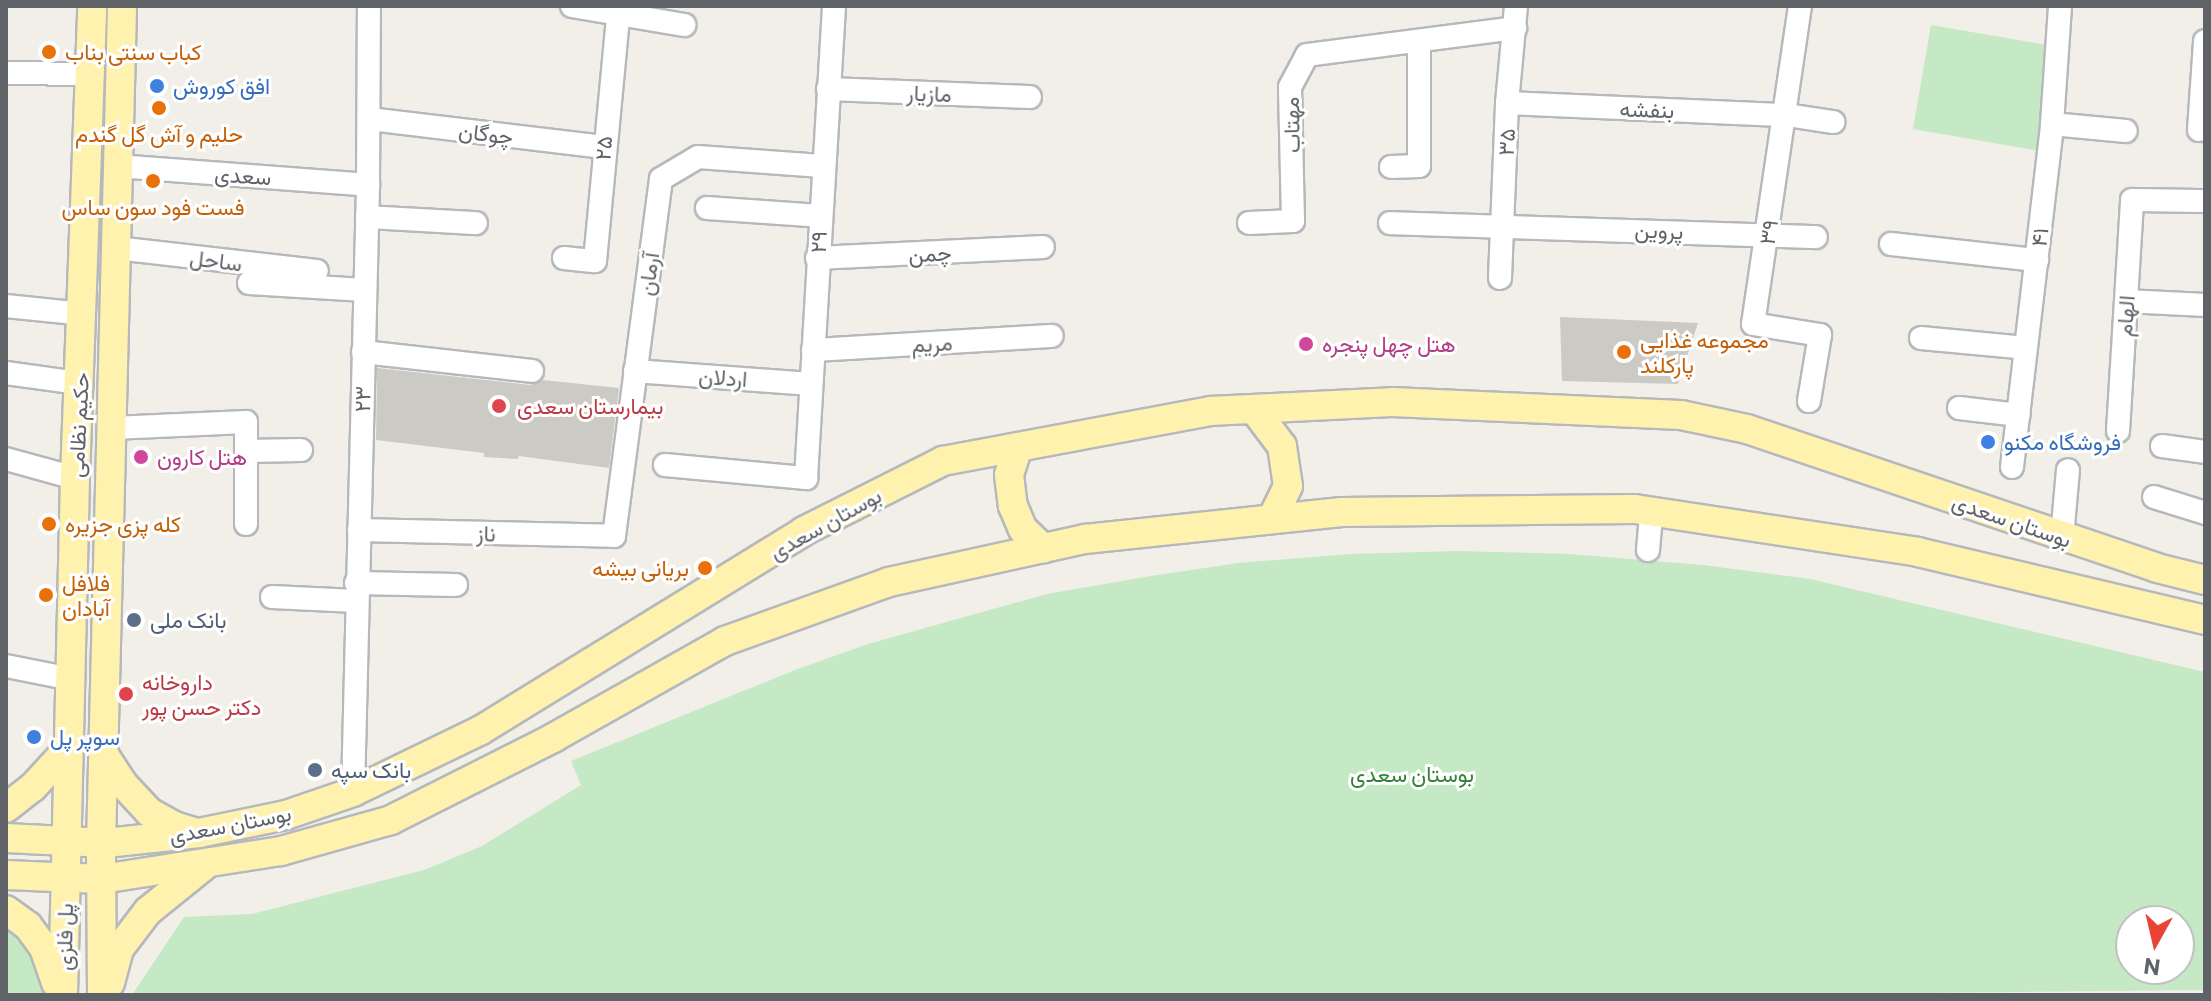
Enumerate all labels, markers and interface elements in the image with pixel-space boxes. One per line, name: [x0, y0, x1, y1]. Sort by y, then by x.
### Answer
place label: کباب سنتی بناب: [65, 39, 202, 65]
marker: کباب سنتی بناب: [40, 43, 58, 61]
place label: افق کوروش: [173, 73, 270, 99]
marker: افق کوروش: [148, 77, 166, 95]
street label: مازیار: [906, 79, 952, 107]
street label: بنفشه: [1619, 95, 1675, 123]
street label: مهتاب: [1277, 97, 1305, 153]
marker: حلیم و آش گل گندم: [150, 99, 168, 117]
street label: چوگان: [457, 117, 515, 149]
place label: حلیم و آش گل گندم: [75, 121, 243, 147]
street label: ۳۵: [1492, 128, 1520, 156]
street label: ۲۵: [589, 135, 617, 161]
street label: سعدی: [214, 160, 272, 190]
marker: فست فود سون ساس: [144, 172, 162, 190]
place label: فست فود سون ساس: [61, 194, 245, 220]
street label: پروین: [1634, 216, 1684, 244]
street label: ۳۹: [1753, 218, 1783, 246]
street label: ۴۱: [2025, 226, 2053, 248]
street label: ۲۹: [804, 230, 832, 254]
street label: چمن: [908, 239, 952, 267]
street label: ساحل: [188, 244, 244, 276]
street label: آرمان: [632, 251, 664, 297]
street label: الهام: [2110, 295, 2140, 337]
place label: مجموعه غذایی پارکلند: [1640, 326, 1769, 378]
street label: مریم: [911, 329, 953, 357]
place label: هتل چهل پنجره: [1322, 331, 1456, 357]
marker: هتل چهل پنجره: [1297, 335, 1315, 353]
marker: مجموعه غذایی پارکلند: [1615, 343, 1633, 361]
street label: اردلان: [698, 362, 748, 392]
street label: حکیم نظامی: [62, 372, 94, 478]
street label: ۲۳: [349, 386, 375, 412]
place label: بیمارستان سعدی: [517, 393, 663, 419]
marker: بیمارستان سعدی: [488, 395, 510, 417]
place label: فروشگاه مکنو: [2004, 429, 2121, 455]
marker: فروشگاه مکنو: [1979, 433, 1997, 451]
place label: هتل کارون: [157, 444, 247, 470]
marker: هتل کارون: [132, 448, 150, 466]
street label: بوستان سعدی: [764, 481, 886, 565]
street label: بوستان سعدی: [1949, 487, 2075, 553]
place label: کله پزی جزیره: [65, 511, 181, 537]
marker: کله پزی جزیره: [40, 515, 58, 533]
street label: ناز: [476, 520, 496, 546]
place label: بریانی بیشه: [592, 555, 689, 581]
marker: بریانی بیشه: [696, 559, 714, 577]
place label: فلافل آبادان: [62, 569, 110, 620]
marker: فلافل آبادان: [37, 586, 55, 604]
place label: بانک ملی: [150, 607, 226, 633]
marker: بانک ملی: [125, 611, 143, 629]
place label: داروخانه دکتر حسن پور: [142, 668, 261, 720]
marker: داروخانه دکتر حسن پور: [117, 685, 135, 703]
place label: سوپر پل: [50, 724, 120, 750]
marker: سوپر پل: [25, 728, 43, 746]
place label: بانک سپه: [331, 757, 411, 783]
marker: بانک سپه: [306, 761, 324, 779]
park label: بوستان سعدی: [1350, 761, 1474, 787]
street label: بوستان سعدی: [167, 799, 293, 849]
street label: پل فلزی: [50, 903, 78, 971]
north arrow: [2115, 905, 2195, 985]
text: N: [2142, 953, 2162, 982]

